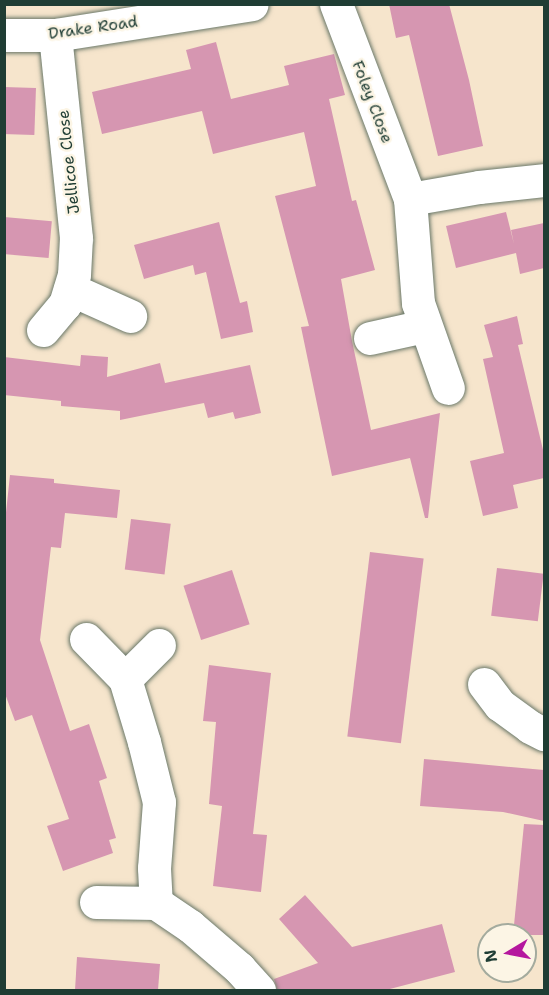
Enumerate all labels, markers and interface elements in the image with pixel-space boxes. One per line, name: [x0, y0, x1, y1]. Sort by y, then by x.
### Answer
street label: Drake Road: [47, 12, 139, 44]
street label: Foley Close: [347, 58, 397, 146]
street label: Jellicoe Close: [54, 109, 84, 215]
north arrow: [477, 923, 537, 983]
text: N: [479, 948, 502, 964]

